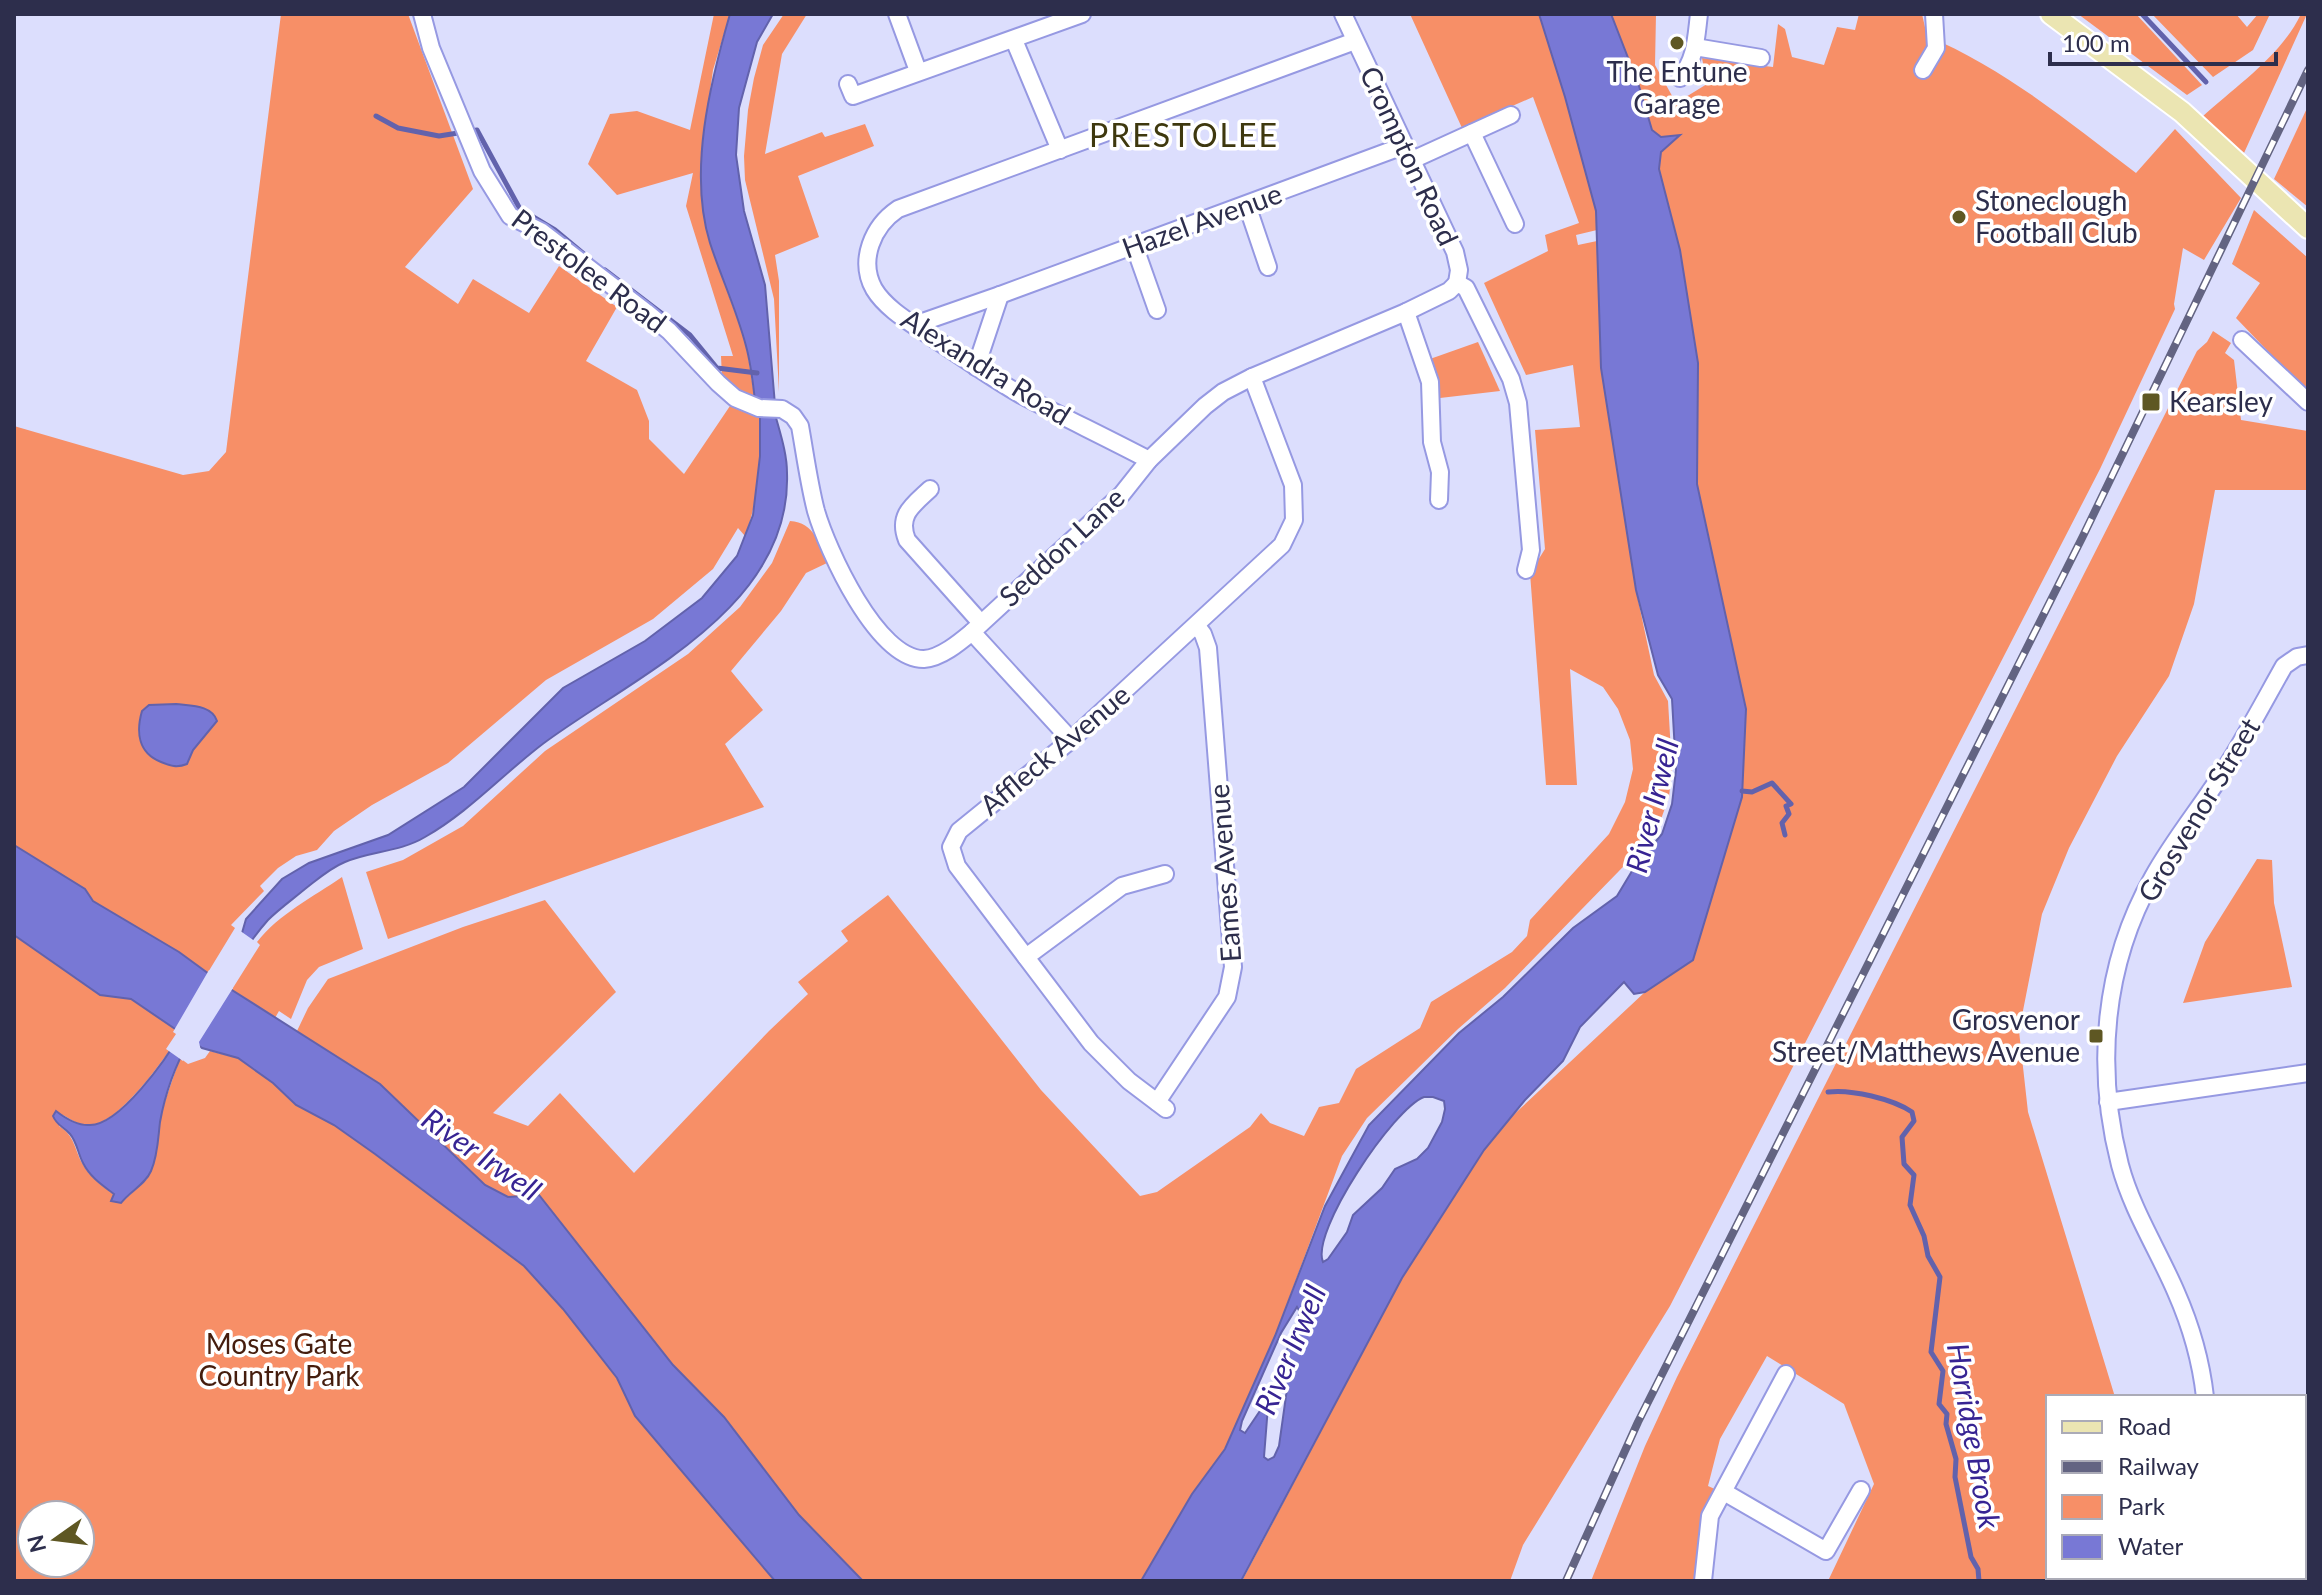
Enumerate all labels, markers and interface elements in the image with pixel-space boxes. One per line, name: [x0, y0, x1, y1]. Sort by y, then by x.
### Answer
scale bar: [2050, 16, 2276, 66]
text: 100 m: [2062, 28, 2130, 57]
marker: The Entune Garage: [1668, 34, 1686, 52]
place label: The Entune Garage: [1606, 54, 1748, 120]
street label: Crompton Road: [1354, 61, 1466, 250]
district label: PRESTOLEE: [1089, 115, 1279, 154]
street label: Hazel Avenue: [1117, 175, 1286, 265]
place label: Stoneclough Football Club: [1975, 183, 2138, 249]
street label: Prestolee Road: [506, 201, 673, 339]
marker: Stoneclough Football Club: [1950, 208, 1968, 226]
street label: Alexandra Road: [896, 301, 1077, 432]
place label: Kearsley: [2169, 384, 2273, 418]
marker: Kearsley: [2140, 391, 2162, 413]
street label: Seddon Lane: [992, 480, 1131, 613]
street label: Affleck Avenue: [973, 677, 1136, 822]
street label: Grosvenor Street: [2130, 711, 2266, 908]
water label: River Irwell: [1617, 735, 1685, 876]
street label: Eames Avenue: [1201, 783, 1247, 963]
place label: Grosvenor Street/Matthews Avenue: [1772, 1002, 2080, 1068]
marker: Grosvenor Street/Matthews Avenue: [2087, 1027, 2105, 1045]
water label: River Irwell: [416, 1099, 549, 1207]
water label: River Irwell: [1246, 1279, 1333, 1419]
park label: Moses Gate Country Park: [198, 1326, 360, 1392]
water label: Horridge Brook: [1941, 1340, 2009, 1532]
legend: [2046, 1395, 2306, 1579]
text: Road: [2118, 1411, 2171, 1440]
text: Railway: [2118, 1451, 2200, 1480]
text: Park: [2118, 1491, 2166, 1520]
north arrow: [16, 1499, 96, 1579]
text: Water: [2118, 1531, 2183, 1560]
text: N: [21, 1532, 51, 1555]

